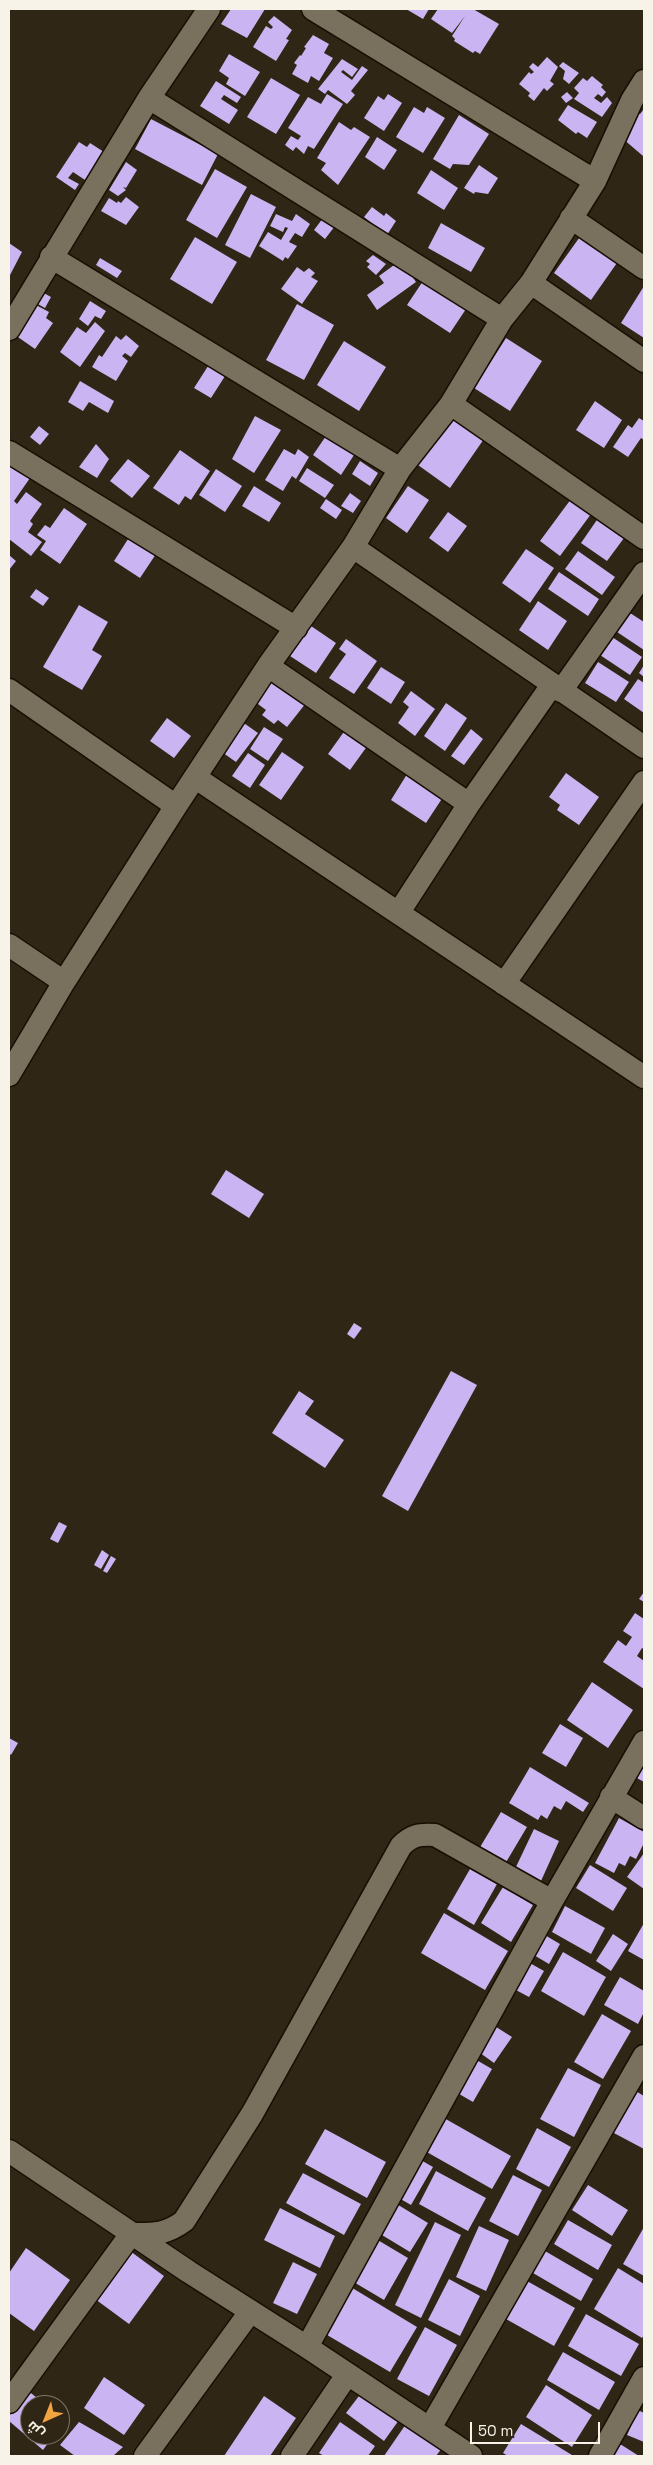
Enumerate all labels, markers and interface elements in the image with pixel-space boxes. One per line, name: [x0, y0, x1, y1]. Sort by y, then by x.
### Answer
north arrow: [20, 2395, 70, 2445]
scale bar: [473, 2412, 603, 2444]
text: ش: [23, 2417, 48, 2443]
text: 50 m: [478, 2421, 513, 2440]

